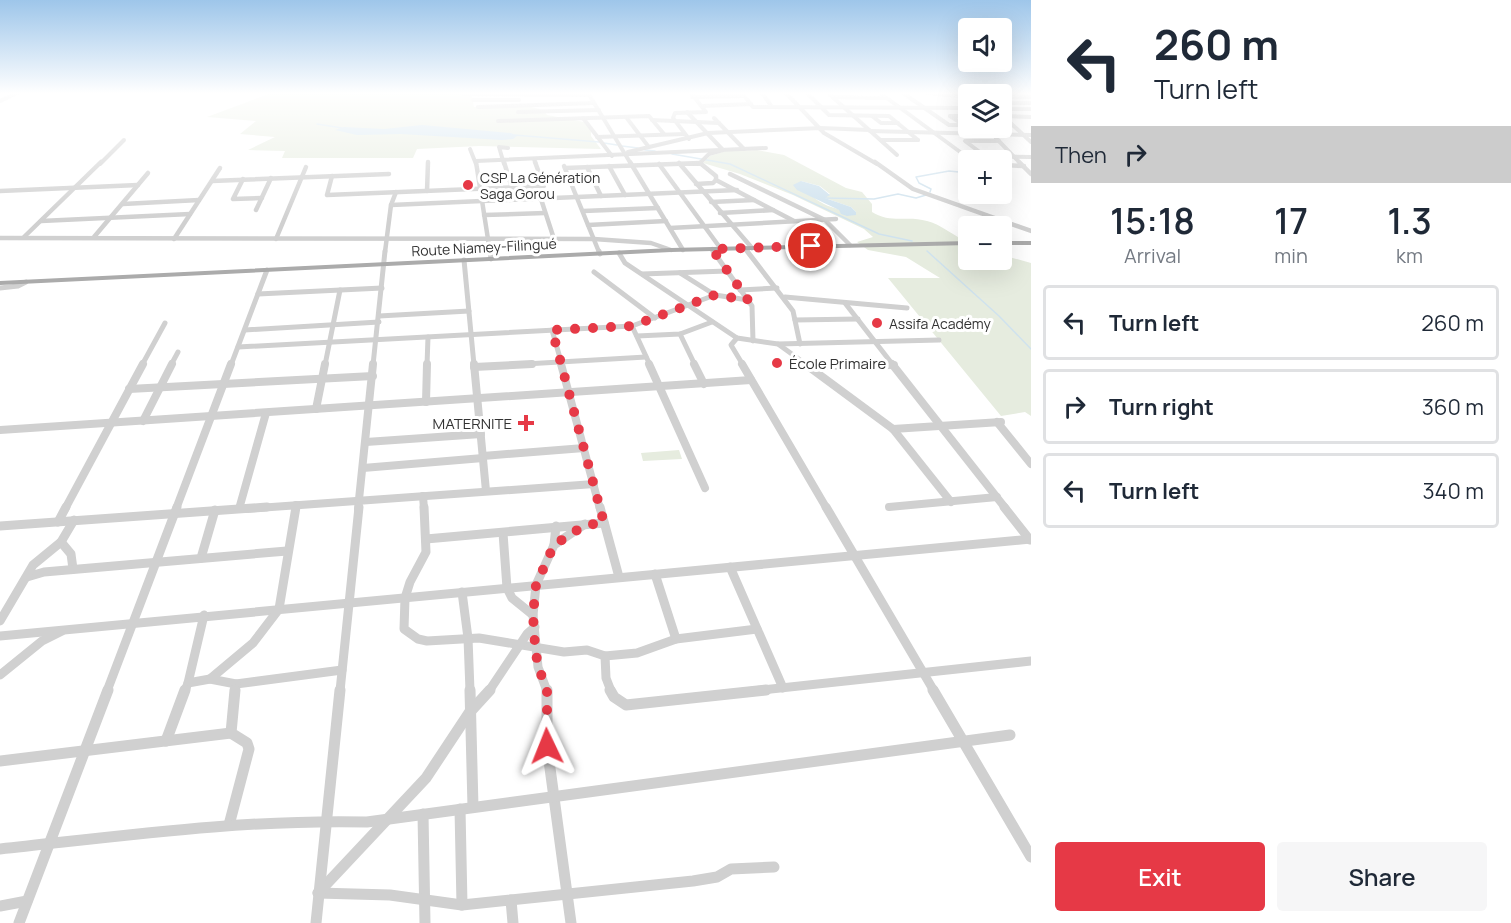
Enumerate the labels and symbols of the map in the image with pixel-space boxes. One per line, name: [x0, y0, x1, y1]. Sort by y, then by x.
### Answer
place label: CSP La Génération Saga Gorou: [480, 168, 600, 203]
marker: CSP La Génération Saga Gorou: [461, 178, 475, 192]
pin: [785, 220, 836, 271]
street label: Route Niamey-Filingué: [411, 234, 557, 260]
place label: Assifa Académy: [889, 314, 991, 333]
marker: Assifa Académy: [870, 316, 884, 330]
place label: École Primaire: [789, 353, 887, 374]
marker: École Primaire: [770, 356, 784, 370]
place label: MATERNITE: [433, 413, 512, 434]
marker: MATERNITE: [517, 414, 535, 432]
position arrow: [515, 714, 579, 778]

